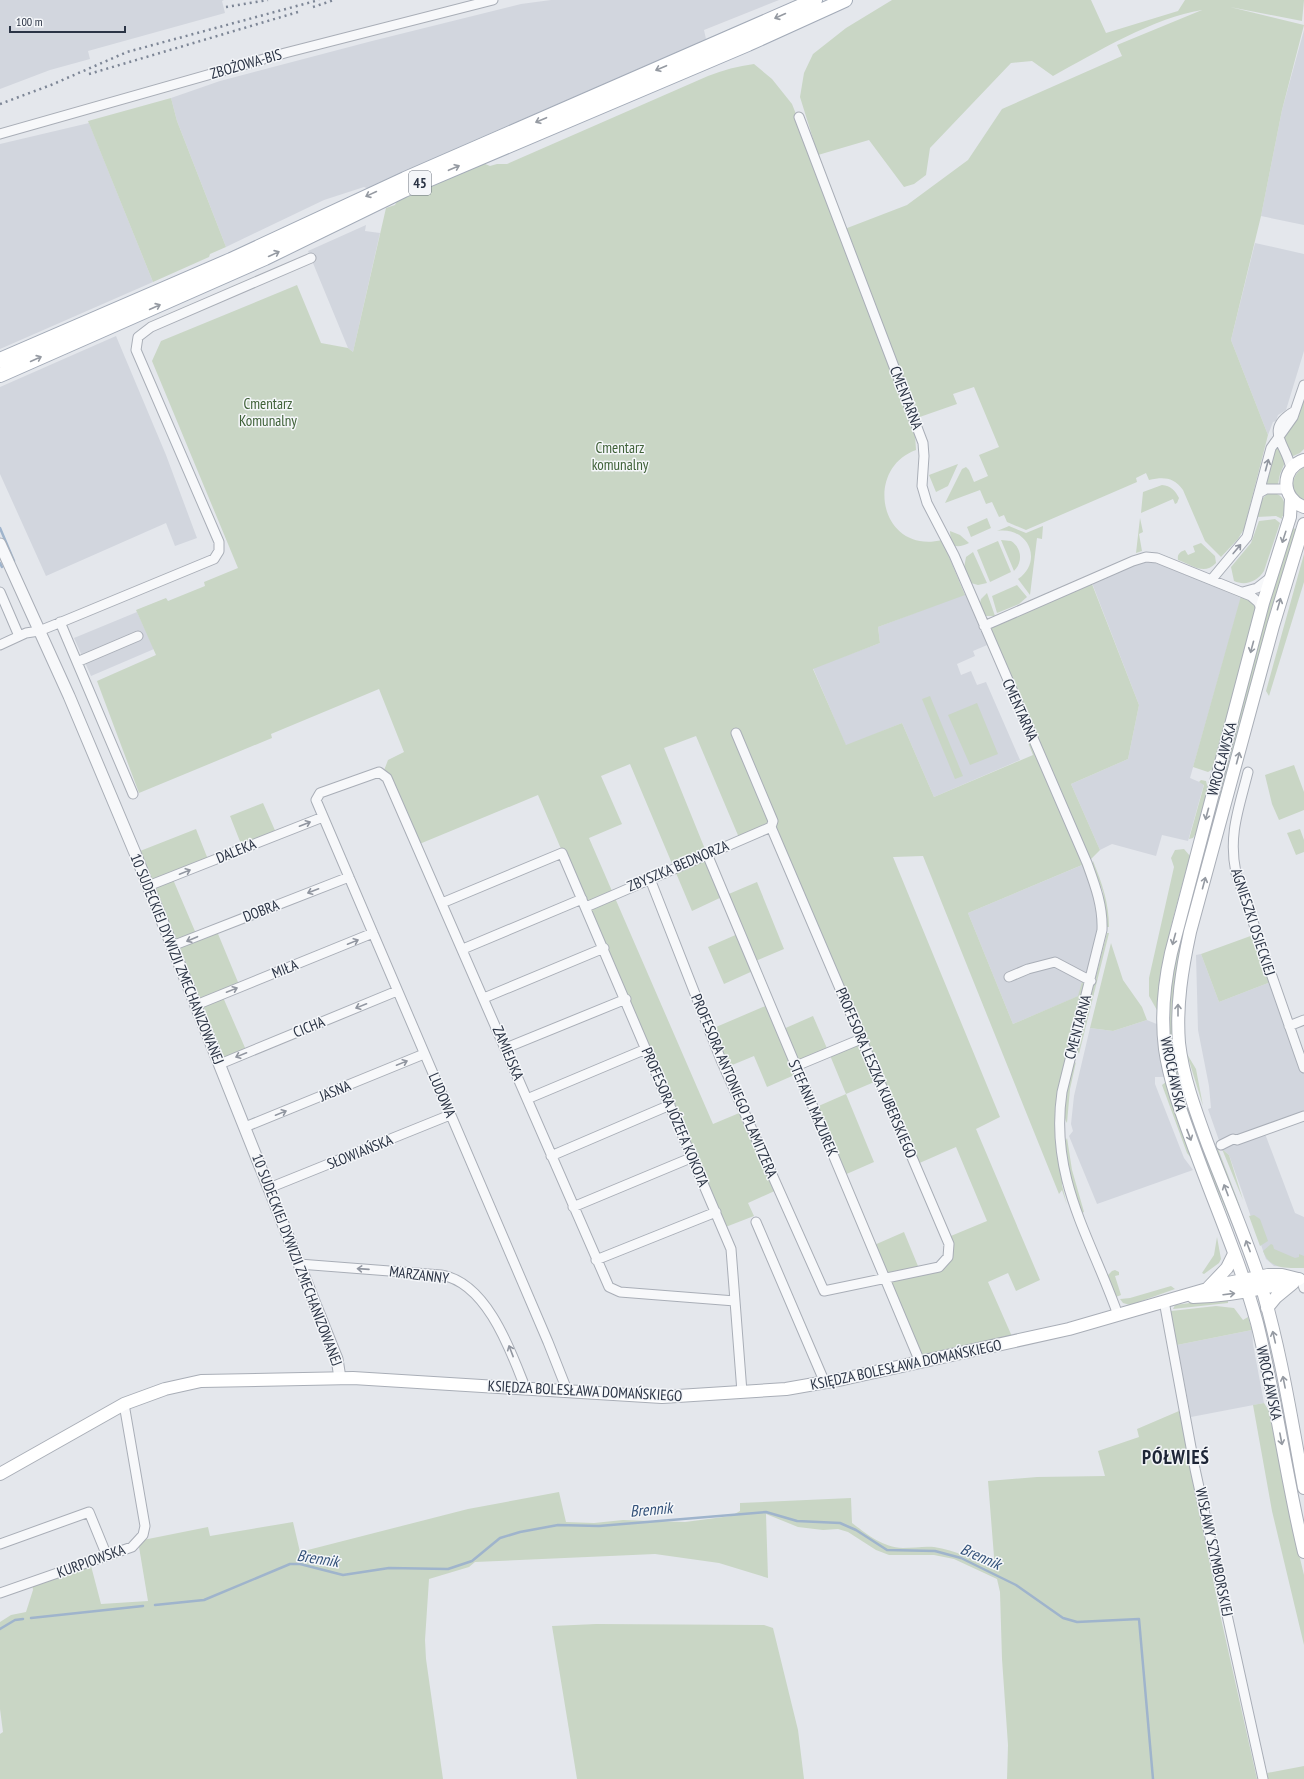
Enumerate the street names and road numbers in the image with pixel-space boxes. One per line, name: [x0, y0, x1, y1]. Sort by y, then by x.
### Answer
street label: ZBOŻOWA-BIS: [208, 44, 284, 83]
road number: 45: [409, 171, 431, 195]
street label: CMENTARNA: [886, 363, 928, 433]
street label: CMENTARNA: [998, 676, 1043, 745]
street label: WROCŁAWSKA: [1203, 719, 1241, 798]
street label: DALEKA: [213, 834, 259, 867]
street label: ZBYSZKA BEDNORZA: [624, 835, 732, 895]
street label: 10 SUDECKIEJ DYWIZJI ZMECHANIZOWANEJ: [126, 851, 229, 1067]
street label: AGNIESZKI OSIECKIEJ: [1227, 866, 1280, 978]
street label: DOBRA: [240, 895, 282, 926]
street label: MIŁA: [269, 954, 301, 982]
street label: PROFESORA LESZKA KUBERSKIEGO: [832, 985, 921, 1161]
street label: PROFESORA ANTONIEGO PLAMITZERA: [687, 991, 782, 1182]
street label: CMENTARNA: [1060, 992, 1096, 1061]
street label: CICHA: [290, 1011, 328, 1041]
street label: ZAMIEJSKA: [489, 1023, 529, 1084]
street label: WROCŁAWSKA: [1156, 1035, 1191, 1114]
street label: PROFESORA JÓZEFA KOKOTA: [638, 1044, 714, 1190]
street label: STEFANII MAZUREK: [785, 1057, 843, 1159]
street label: LUDOWA: [425, 1070, 461, 1121]
street label: JASNA: [315, 1075, 354, 1106]
street label: SŁOWIAŃSKA: [324, 1129, 396, 1173]
street label: 10 SUDECKIEJ DYWIZJI ZMECHANIZOWANEJ: [248, 1151, 347, 1369]
street label: MARZANNY: [388, 1261, 450, 1288]
street label: KSIĘDZA BOLESŁAWA DOMAŃSKIEGO: [809, 1335, 1003, 1394]
street label: WROCŁAWSKA: [1252, 1344, 1287, 1423]
street label: KSIĘDZA BOLESŁAWA DOMAŃSKIEGO: [487, 1376, 683, 1405]
street label: WISŁAWY SZYMBORSKIEJ: [1192, 1486, 1237, 1618]
street label: KURPIOWSKA: [54, 1539, 128, 1582]

